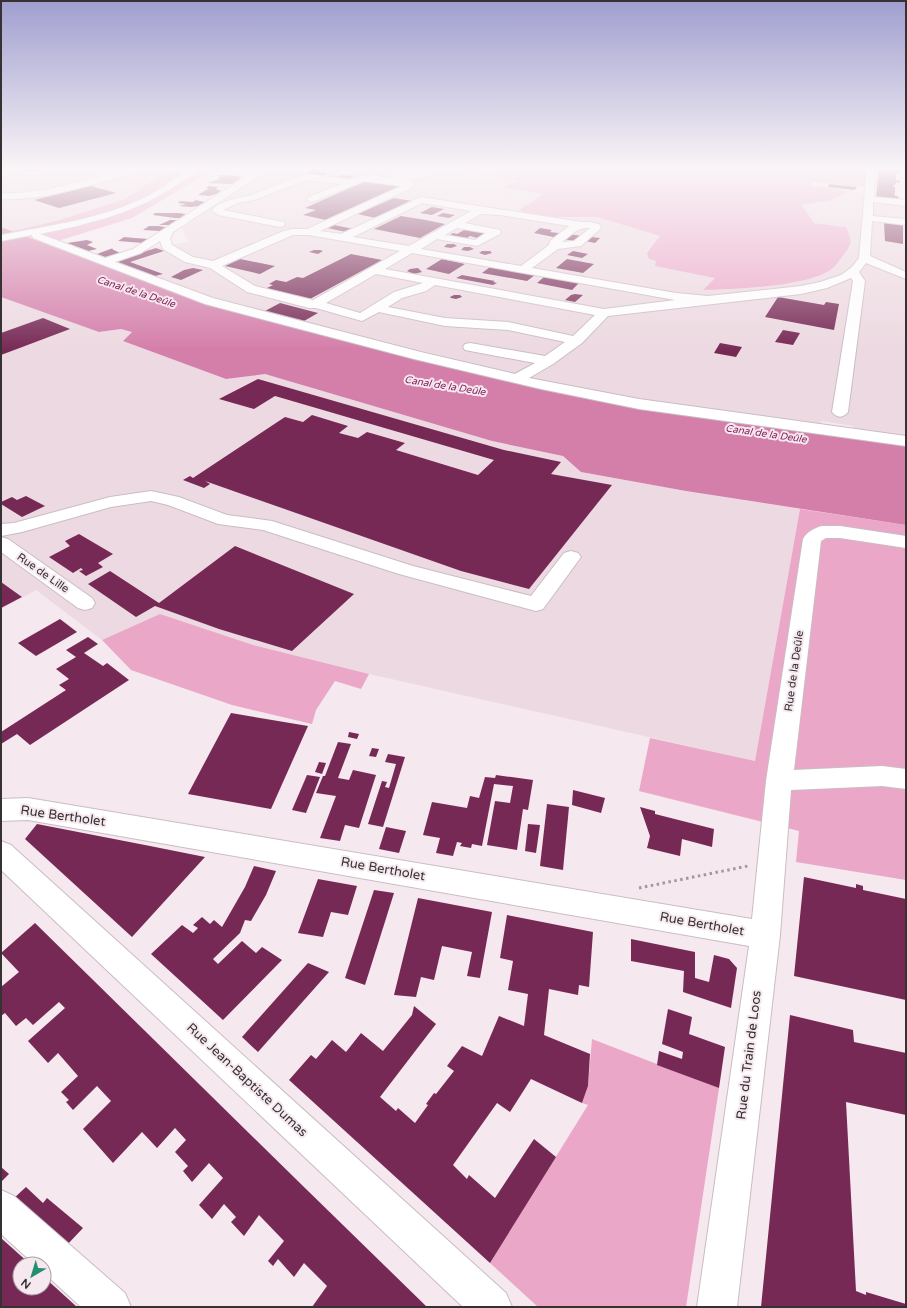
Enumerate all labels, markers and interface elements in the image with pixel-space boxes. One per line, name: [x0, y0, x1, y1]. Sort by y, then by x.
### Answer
water label: Canal de la Deûle: [95, 274, 178, 311]
water label: Canal de la Deûle: [404, 374, 488, 399]
water label: Canal de la Deûle: [725, 422, 809, 446]
street label: Rue de Lille: [15, 550, 71, 596]
street label: Rue de la Deûle: [782, 630, 806, 712]
street label: Rue Bertholet: [20, 802, 106, 830]
street label: Rue Bertholet: [339, 854, 427, 884]
street label: Rue Bertholet: [658, 909, 746, 939]
street label: Rue du Train de Loos: [733, 990, 765, 1120]
street label: Rue Jean-Baptiste Dumas: [183, 1020, 311, 1140]
north arrow: [12, 1256, 52, 1296]
text: N: [19, 1276, 34, 1291]

